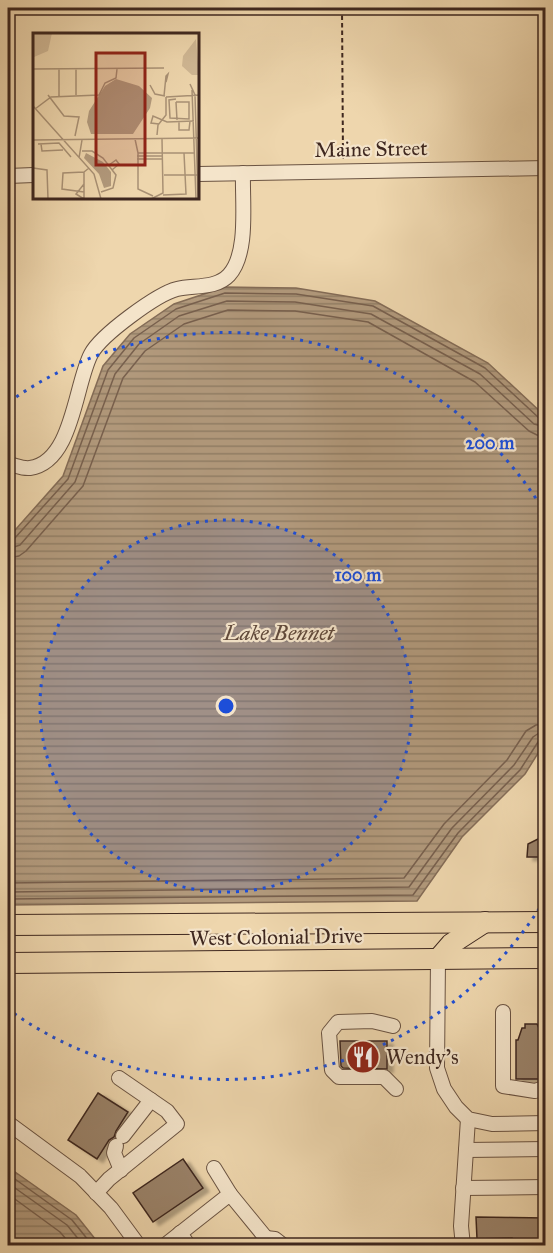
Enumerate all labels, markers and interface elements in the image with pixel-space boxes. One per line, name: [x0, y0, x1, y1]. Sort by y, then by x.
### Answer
inset map: [33, 33, 200, 200]
street label: Maine Street: [314, 135, 428, 163]
text: 200 m: [466, 432, 515, 454]
text: 100 m: [335, 564, 382, 586]
water label: Lake Bennet: [223, 619, 335, 646]
centre of rings: [216, 696, 236, 716]
street label: West Colonial Drive: [189, 922, 363, 952]
restaurant icon: Wendy's: [345, 1039, 381, 1075]
place label: Wendy's: [386, 1044, 459, 1070]

